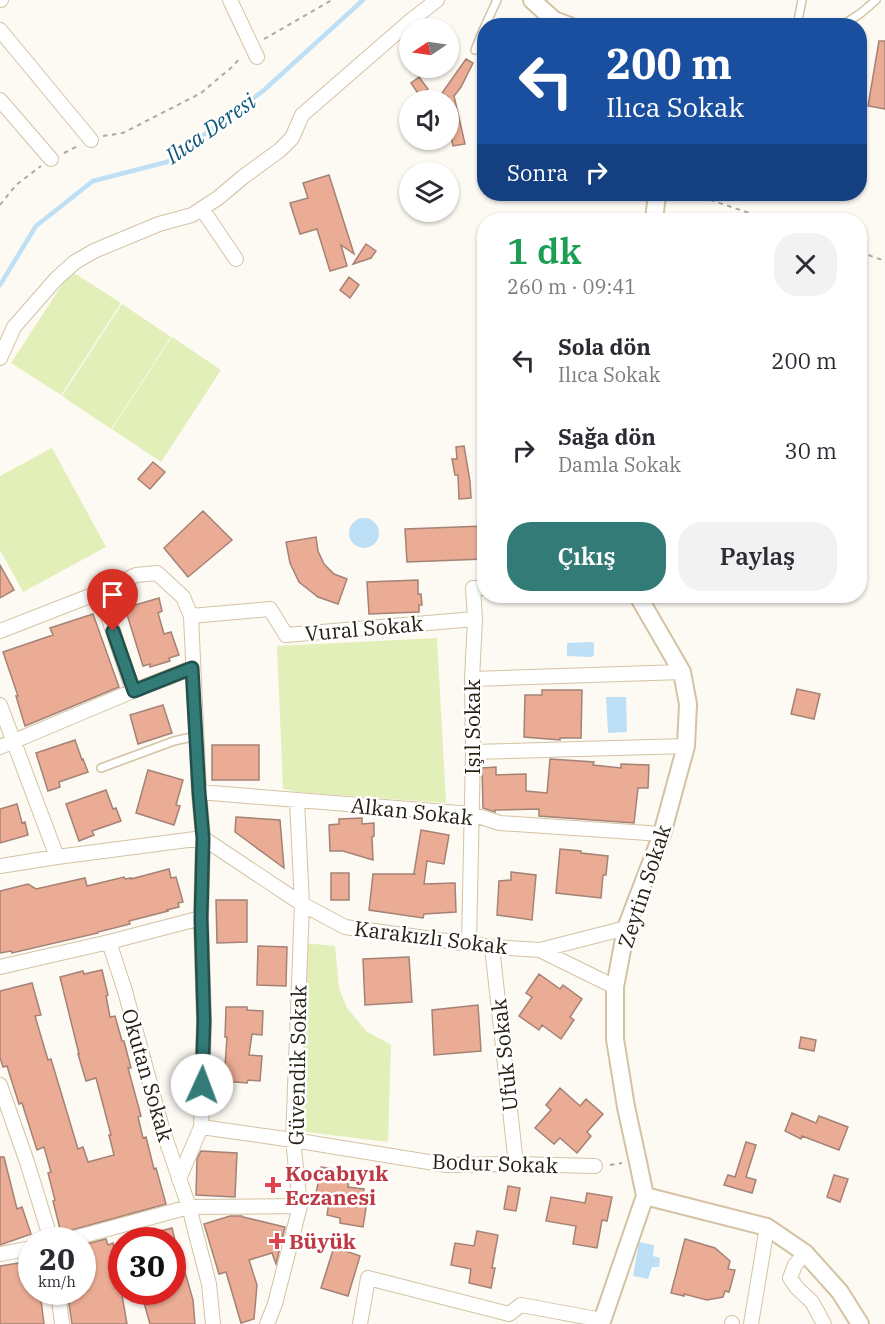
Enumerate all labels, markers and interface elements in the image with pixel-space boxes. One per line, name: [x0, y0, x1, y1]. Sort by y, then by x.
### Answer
north arrow: [399, 18, 459, 78]
map controls: [399, 18, 459, 222]
text: 200 m: [606, 36, 732, 91]
icon: left: [507, 42, 585, 120]
water label: Ilıca Deresi: [158, 86, 261, 170]
text: Ilıca Sokak: [606, 89, 744, 124]
button: sound: [399, 90, 459, 150]
icon: right: [580, 156, 613, 189]
text: Sonra: [507, 158, 568, 187]
button: layers: [399, 162, 459, 222]
text: 1 dk: [507, 227, 581, 274]
button: close: [774, 233, 837, 296]
text: 260 m · 09:41: [507, 273, 636, 300]
text: Sola dön: [558, 332, 651, 361]
icon: left: [507, 344, 540, 377]
text: 200 m: [771, 346, 837, 375]
text: Ilıca Sokak: [558, 361, 660, 388]
text: Sağa dön: [558, 422, 656, 451]
icon: right: [507, 434, 540, 467]
text: 30 m: [785, 436, 837, 465]
text: Damla Sokak: [558, 451, 681, 478]
button: Çıkış: [507, 522, 666, 591]
button: Paylaş: [678, 522, 837, 591]
pin: [87, 569, 138, 631]
icon: arrive: [96, 578, 129, 611]
street label: Vural Sokak: [304, 609, 425, 647]
street label: Işıl Sokak: [458, 679, 486, 775]
street label: Alkan Sokak: [350, 791, 475, 831]
street label: Zeytin Sokak: [611, 820, 677, 951]
street label: Karakızlı Sokak: [353, 914, 510, 960]
street label: Güvendik Sokak: [282, 984, 312, 1145]
street label: Ufuk Sokak: [484, 997, 524, 1113]
street label: Okutan Sokak: [116, 1005, 181, 1146]
position arrow: [170, 1053, 234, 1117]
street label: Bodur Sokak: [431, 1147, 559, 1179]
place label: Kocabıyık Eczanesi: [285, 1159, 388, 1211]
marker: Kocabıyık Eczanesi: [266, 1178, 280, 1192]
speed limit sign: 30: [108, 1227, 186, 1305]
place label: Büyük: [289, 1227, 356, 1255]
marker: Büyük: [270, 1234, 284, 1248]
text: 20: [39, 1239, 75, 1278]
text: km/h: [38, 1272, 76, 1291]

